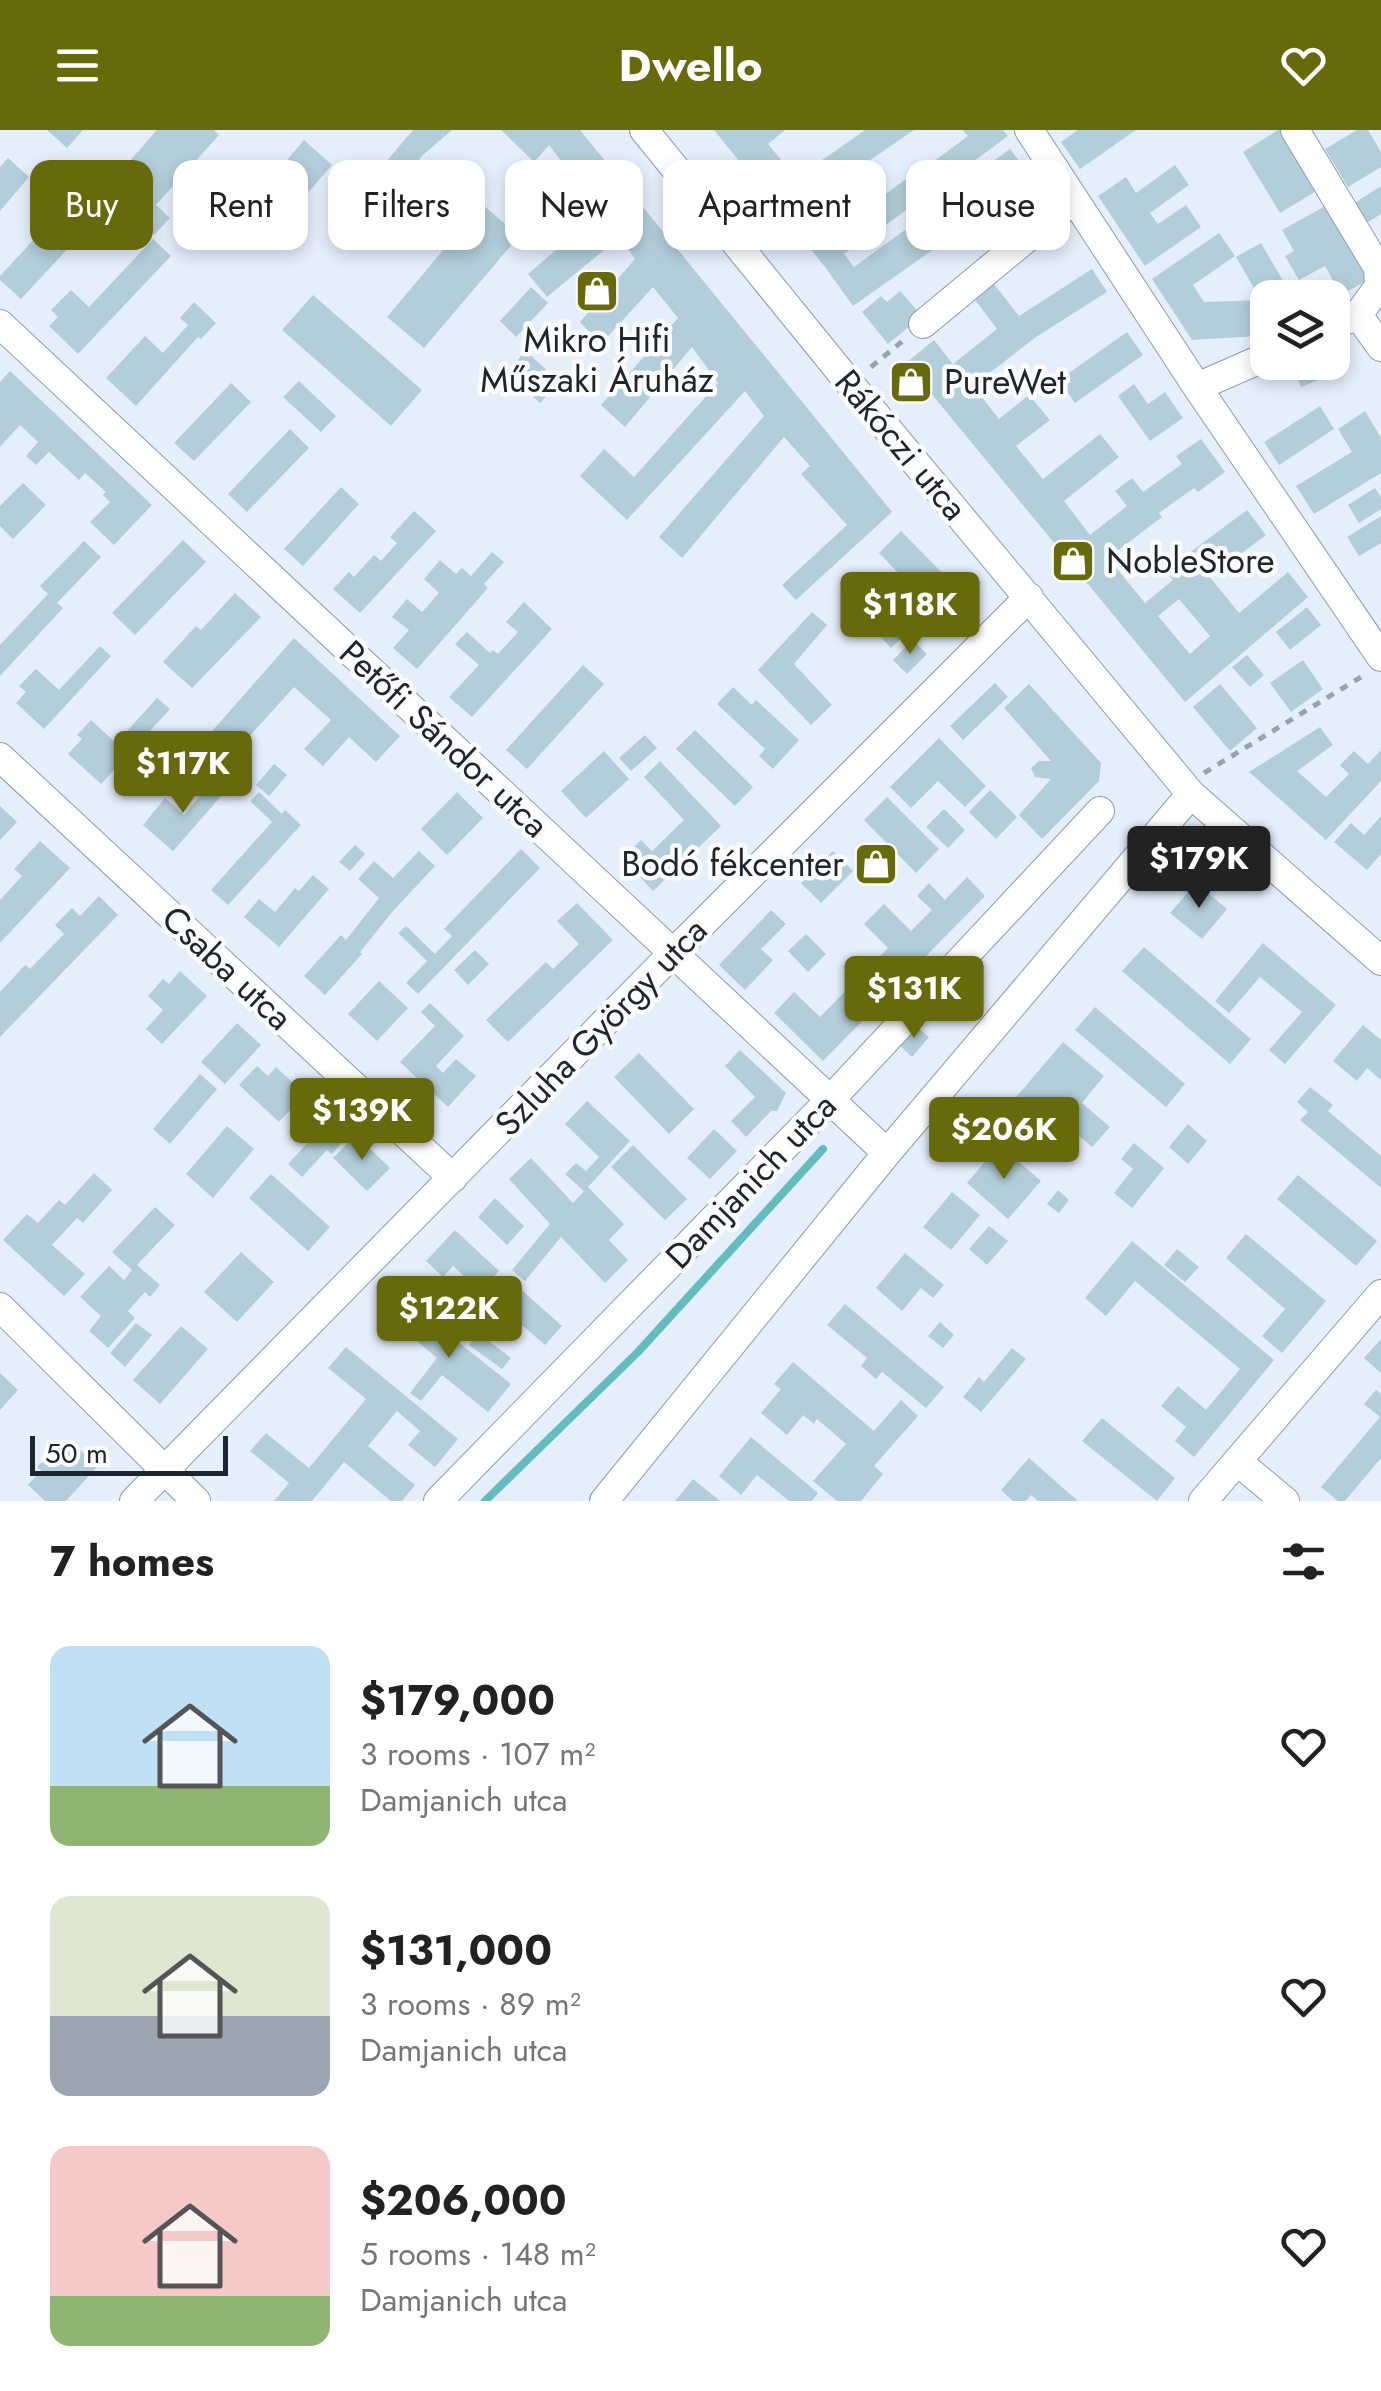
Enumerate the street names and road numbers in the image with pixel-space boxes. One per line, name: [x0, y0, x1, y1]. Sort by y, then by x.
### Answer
street label: Rákóczi utca: [823, 359, 979, 531]
street label: Petőfi Sándor utca: [328, 629, 560, 849]
street label: Csaba utca: [151, 894, 303, 1042]
street label: Szluha György utca: [483, 907, 719, 1147]
street label: Damjanich utca: [654, 1082, 848, 1280]

